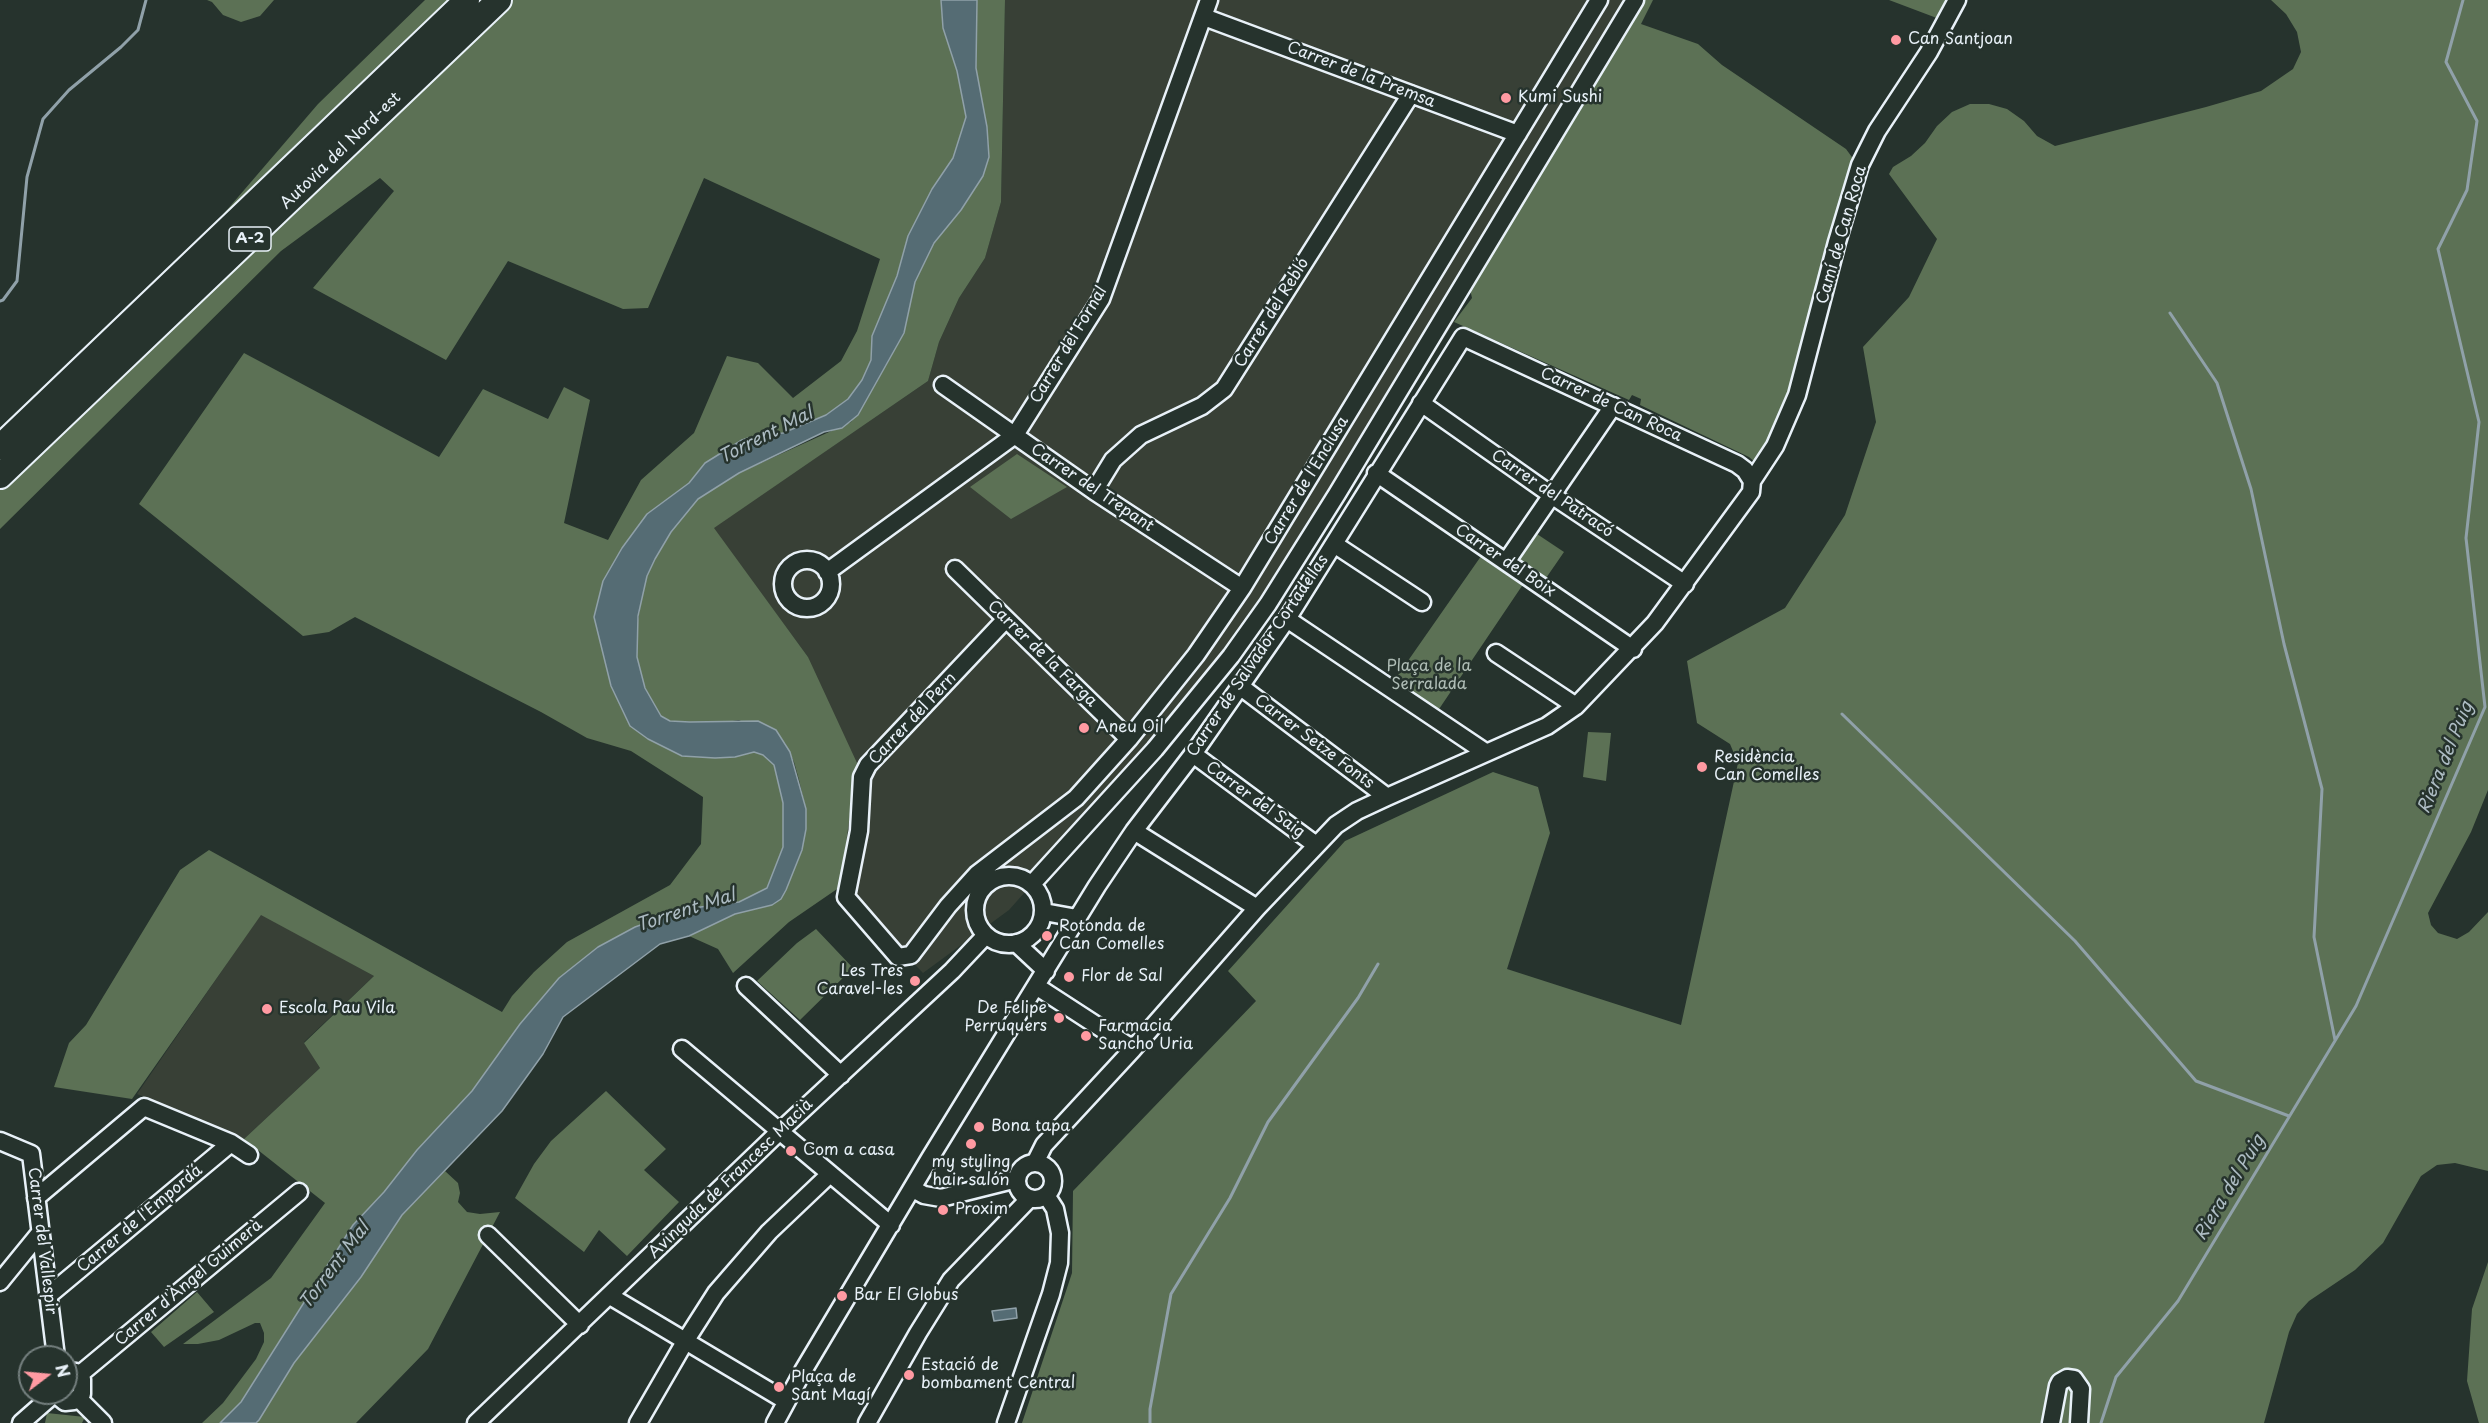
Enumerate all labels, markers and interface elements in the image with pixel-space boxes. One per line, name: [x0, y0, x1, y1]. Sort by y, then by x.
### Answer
place label: Can Santjoan: [1908, 30, 2013, 50]
marker: Can Santjoan: [1889, 33, 1903, 47]
street label: Carrer de la Premsa: [1284, 38, 1438, 112]
street label: Autovia del Nord-est: [277, 88, 405, 214]
place label: Kumi Sushi: [1518, 88, 1602, 108]
marker: Kumi Sushi: [1499, 91, 1513, 105]
street label: Camí de Can Roca: [1813, 164, 1871, 306]
road number: A-2: [229, 227, 271, 251]
street label: Carrer del Rebló: [1231, 255, 1313, 371]
street label: Carrer del Fornal: [1026, 283, 1112, 407]
street label: Carrer de Can Roca: [1537, 364, 1685, 446]
water label: Torrent Mal: [715, 403, 817, 469]
street label: Carrer de l'Enclusa: [1261, 413, 1353, 549]
street label: Carrer del Trepant: [1027, 440, 1157, 536]
street label: Carrer del Patracó: [1487, 446, 1617, 542]
street label: Carrer del Boix: [1451, 520, 1559, 602]
street label: Carrer de Salvador Cortadellas: [1183, 551, 1333, 761]
street label: Carrer de la Farga: [983, 597, 1101, 711]
park label: Plaça de la Serralada: [1387, 657, 1471, 695]
street label: Carrer del Pern: [865, 669, 961, 769]
street label: Carrer Setze Fonts: [1250, 691, 1378, 793]
water label: Riera del Puig: [2414, 699, 2478, 817]
place label: Aneu Oil: [1096, 718, 1164, 738]
marker: Aneu Oil: [1077, 721, 1091, 735]
place label: Residència Can Comelles: [1714, 748, 1819, 786]
street label: Carrer del Saig: [1202, 758, 1308, 842]
marker: Residència Can Comelles: [1695, 760, 1709, 774]
water label: Torrent Mal: [634, 885, 738, 937]
place label: Rotonda de Can Comelles: [1059, 917, 1164, 955]
marker: Rotonda de Can Comelles: [1040, 929, 1054, 943]
place label: Les Tres Caravel-les: [816, 962, 903, 1000]
place label: Flor de Sal: [1081, 967, 1163, 987]
marker: Flor de Sal: [1062, 970, 1076, 984]
marker: Les Tres Caravel-les: [908, 974, 922, 988]
place label: Escola Pau Vila: [279, 999, 395, 1019]
place label: De Felipe Perruquers: [965, 999, 1047, 1037]
marker: Escola Pau Vila: [260, 1002, 274, 1016]
marker: De Felipe Perruquers: [1052, 1011, 1066, 1025]
place label: Farmacia Sancho Uria: [1098, 1017, 1193, 1055]
marker: Farmacia Sancho Uria: [1079, 1029, 1093, 1043]
street label: Avinguda de Francesc Macià: [645, 1095, 817, 1263]
place label: Bona tapa: [991, 1117, 1070, 1137]
marker: Bona tapa: [972, 1120, 986, 1134]
water label: Riera del Puig: [2190, 1132, 2270, 1244]
marker: my styling hair salón: [964, 1137, 978, 1151]
place label: Com a casa: [803, 1141, 894, 1161]
marker: Com a casa: [784, 1144, 798, 1158]
place label: my styling hair salón: [931, 1153, 1011, 1191]
street label: Carrer de l'Empordá: [73, 1161, 207, 1277]
street label: Carrer del Vallespir: [23, 1166, 61, 1316]
place label: Proxim: [955, 1200, 1008, 1220]
marker: Proxim: [936, 1203, 950, 1217]
street label: Carrer d'Àngel Guimerà: [111, 1216, 267, 1350]
water label: Torrent Mal: [295, 1218, 375, 1314]
place label: Bar El Globus: [854, 1286, 958, 1306]
marker: Bar El Globus: [835, 1289, 849, 1303]
north arrow: [18, 1345, 78, 1405]
place label: Estació de bombament Central: [921, 1356, 1075, 1394]
text: N: [50, 1361, 77, 1380]
place label: Plaça de Sant Magí: [791, 1368, 870, 1406]
marker: Estació de bombament Central: [902, 1368, 916, 1382]
marker: Plaça de Sant Magí: [772, 1380, 786, 1394]

